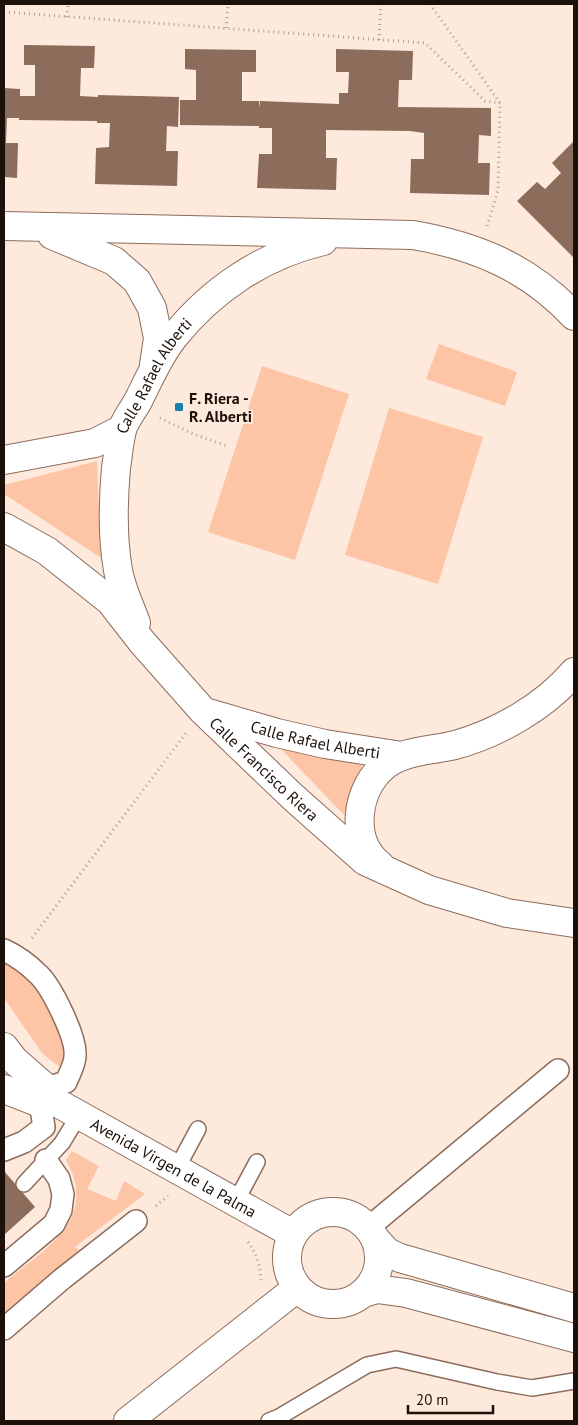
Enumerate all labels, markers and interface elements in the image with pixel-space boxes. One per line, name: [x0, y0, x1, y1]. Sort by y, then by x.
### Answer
street label: Calle Rafael Alberti: [112, 313, 196, 436]
place label: F. Riera - R. Alberti: [189, 388, 252, 426]
marker: F. Riera - R. Alberti: [173, 401, 185, 413]
street label: Calle Francisco Riera: [206, 713, 323, 825]
street label: Calle Rafael Alberti: [248, 716, 382, 762]
street label: Avenida Virgen de la Palma: [87, 1113, 260, 1222]
scale bar: [408, 1382, 493, 1414]
text: 20 m: [416, 1390, 449, 1409]

